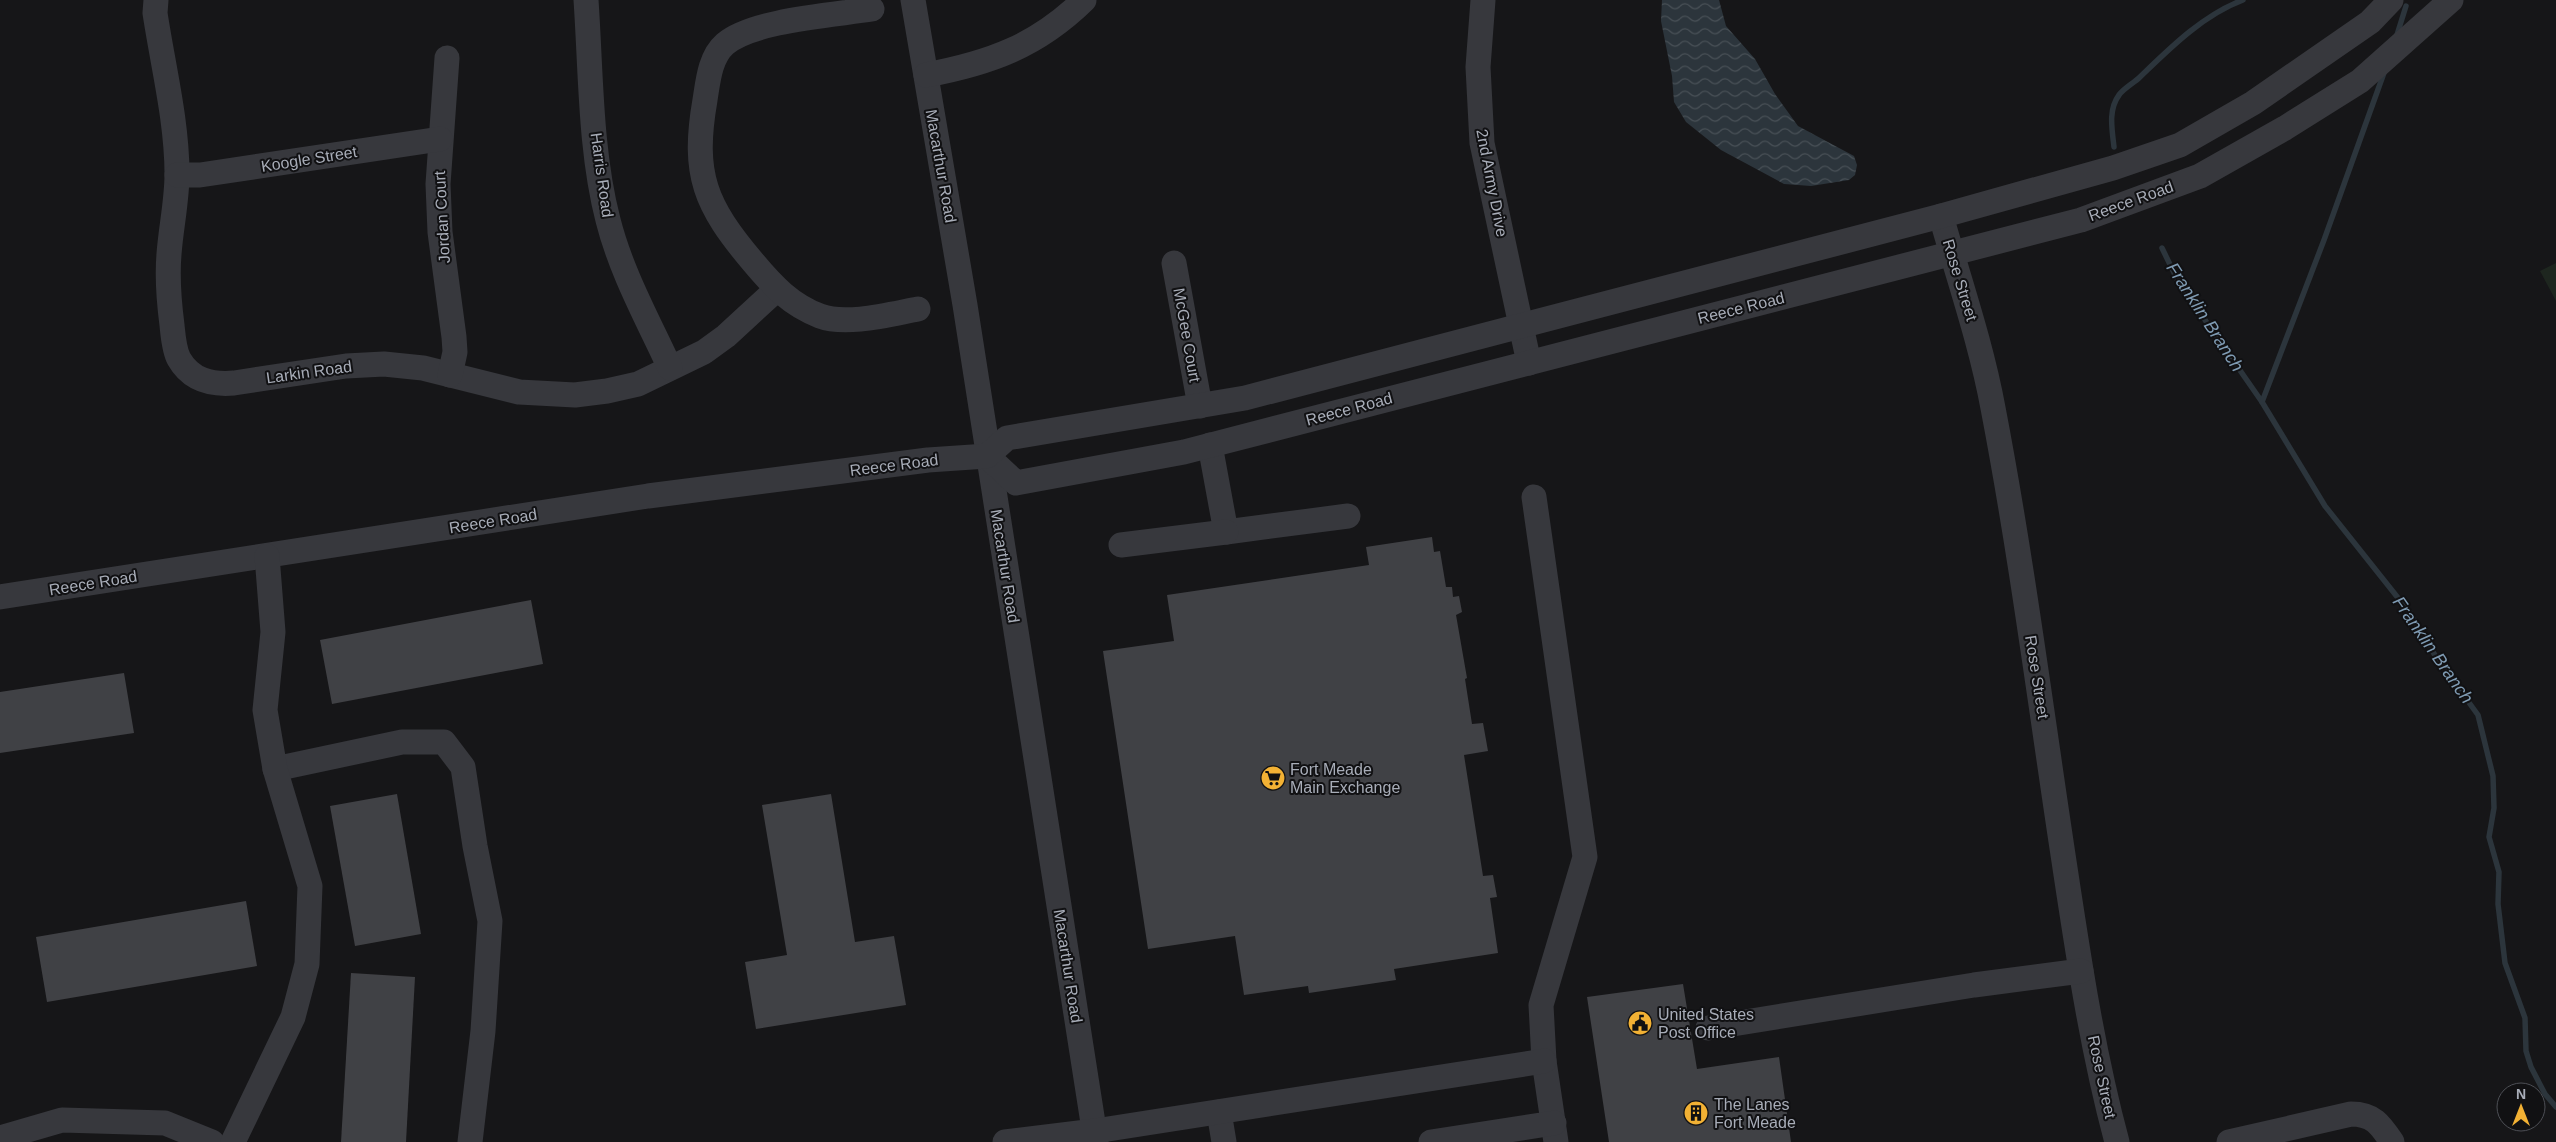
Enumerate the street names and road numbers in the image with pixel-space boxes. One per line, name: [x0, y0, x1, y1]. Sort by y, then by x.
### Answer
street label: Macarthur Road: [923, 108, 959, 224]
street label: 2nd Army Drive: [1473, 128, 1511, 238]
street label: Harris Road: [588, 132, 616, 218]
street label: Koogle Street: [260, 143, 359, 175]
street label: Jordan Court: [431, 170, 453, 264]
street label: Reece Road: [2086, 178, 2176, 224]
street label: Rose Street: [1940, 237, 1981, 323]
street label: McGee Court: [1170, 287, 1204, 384]
street label: Reece Road: [1696, 289, 1786, 327]
street label: Larkin Road: [265, 358, 353, 386]
street label: Reece Road: [1304, 389, 1394, 429]
street label: Reece Road: [849, 451, 939, 479]
street label: Reece Road: [448, 506, 538, 536]
street label: Macarthur Road: [988, 508, 1022, 624]
street label: Reece Road: [48, 568, 138, 598]
street label: Rose Street: [2022, 634, 2052, 721]
street label: Macarthur Road: [1051, 908, 1085, 1024]
street label: Rose Street: [2085, 1034, 2119, 1121]

